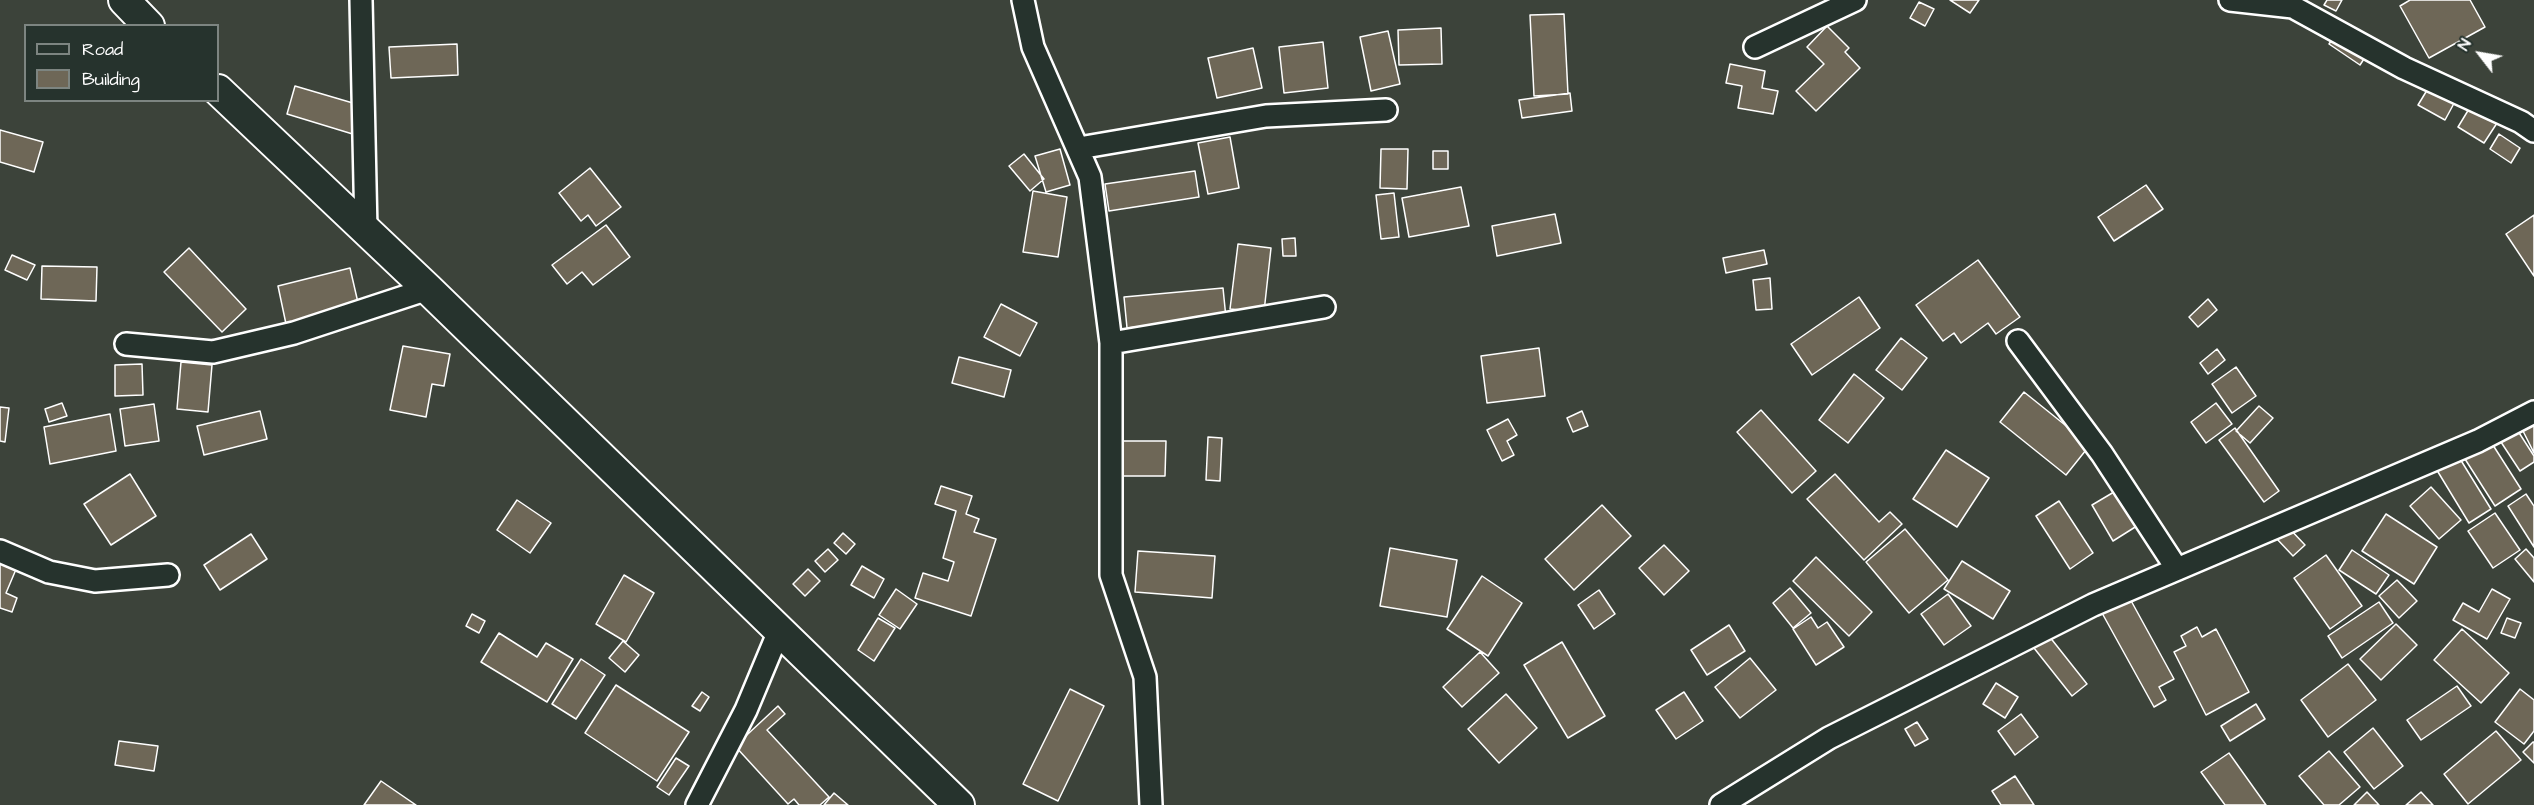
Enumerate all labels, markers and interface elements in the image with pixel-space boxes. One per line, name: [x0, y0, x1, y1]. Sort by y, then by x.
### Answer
legend: [24, 24, 219, 102]
north arrow: [2450, 24, 2510, 84]
text: N: [2453, 35, 2477, 55]
text: Road: [82, 37, 123, 62]
text: Building: [82, 67, 140, 92]

